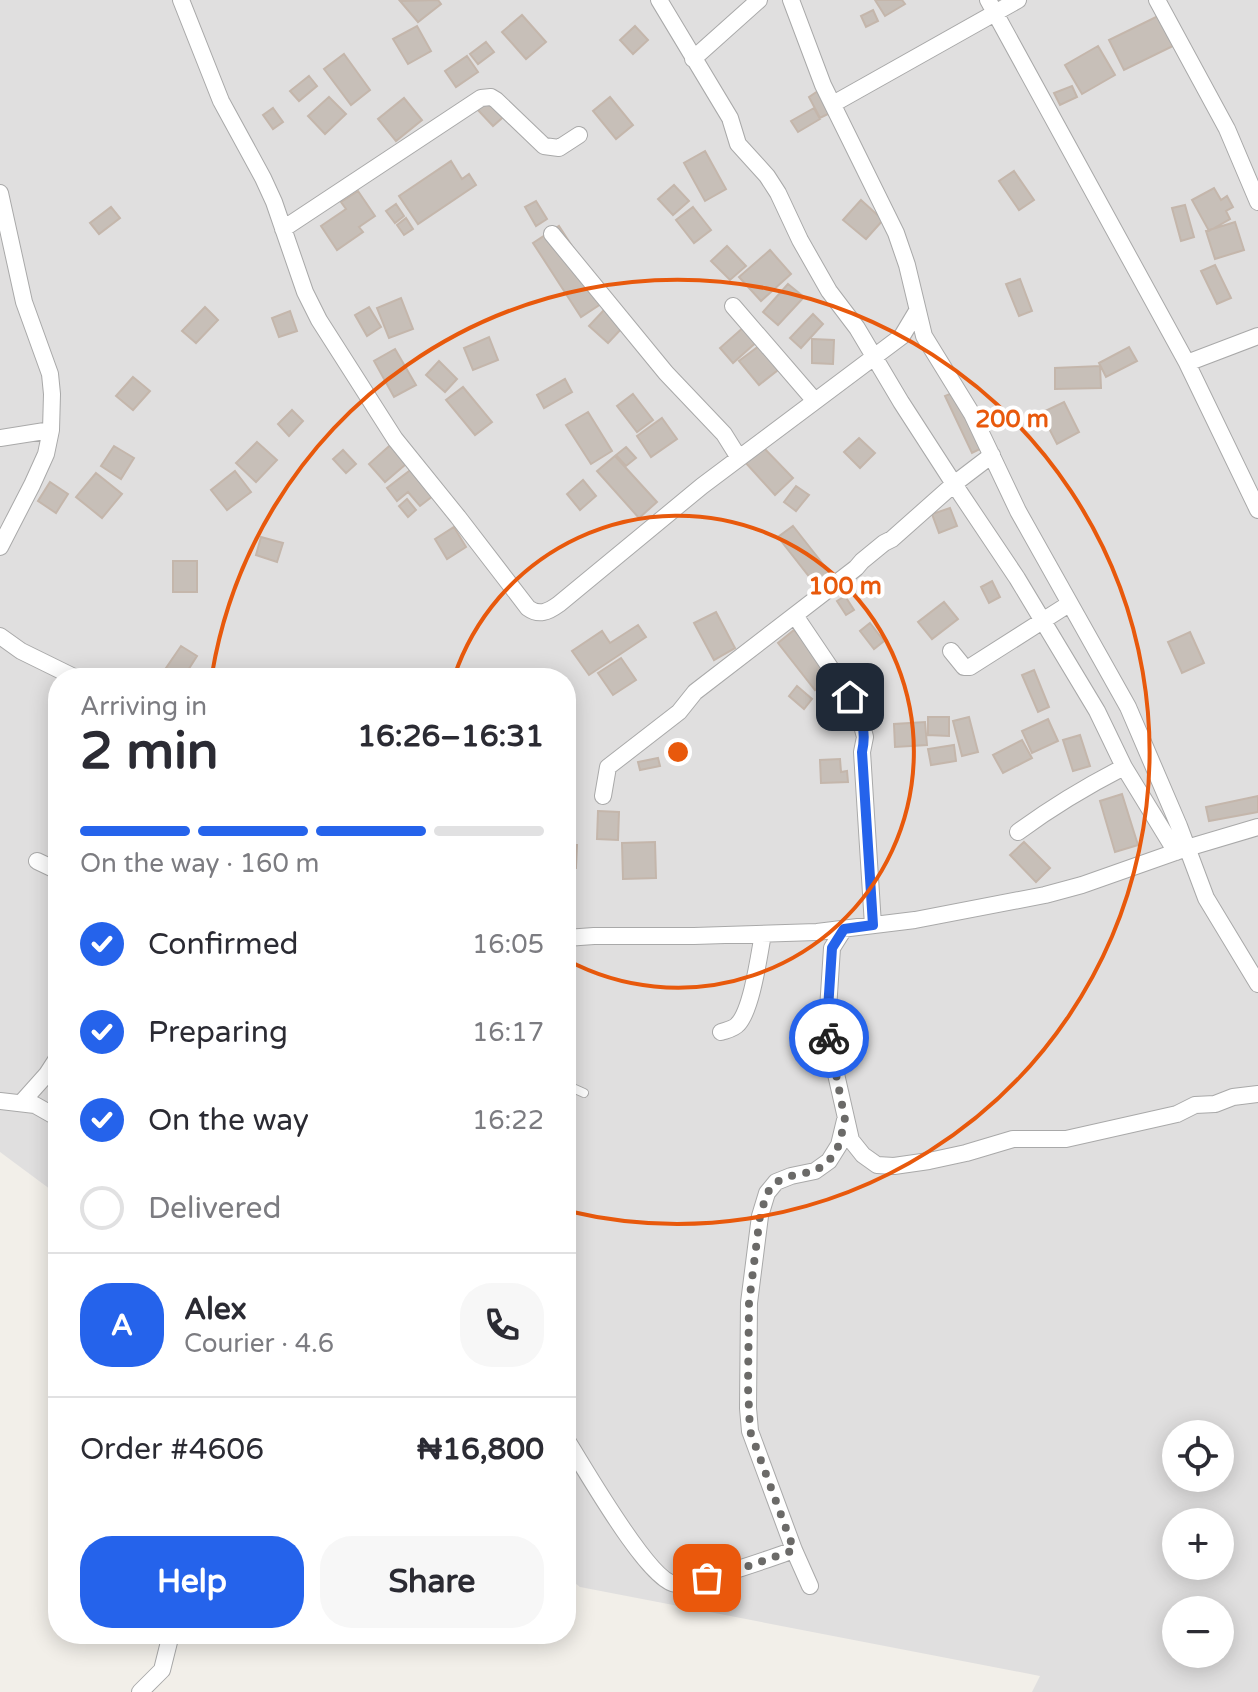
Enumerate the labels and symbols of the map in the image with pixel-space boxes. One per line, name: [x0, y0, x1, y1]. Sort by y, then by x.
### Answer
text: 200 m: [975, 405, 1049, 434]
text: 100 m: [808, 572, 882, 601]
pin: [816, 663, 884, 731]
centre of rings: [664, 738, 692, 766]
courier: [789, 998, 869, 1078]
pin: [673, 1544, 741, 1612]

